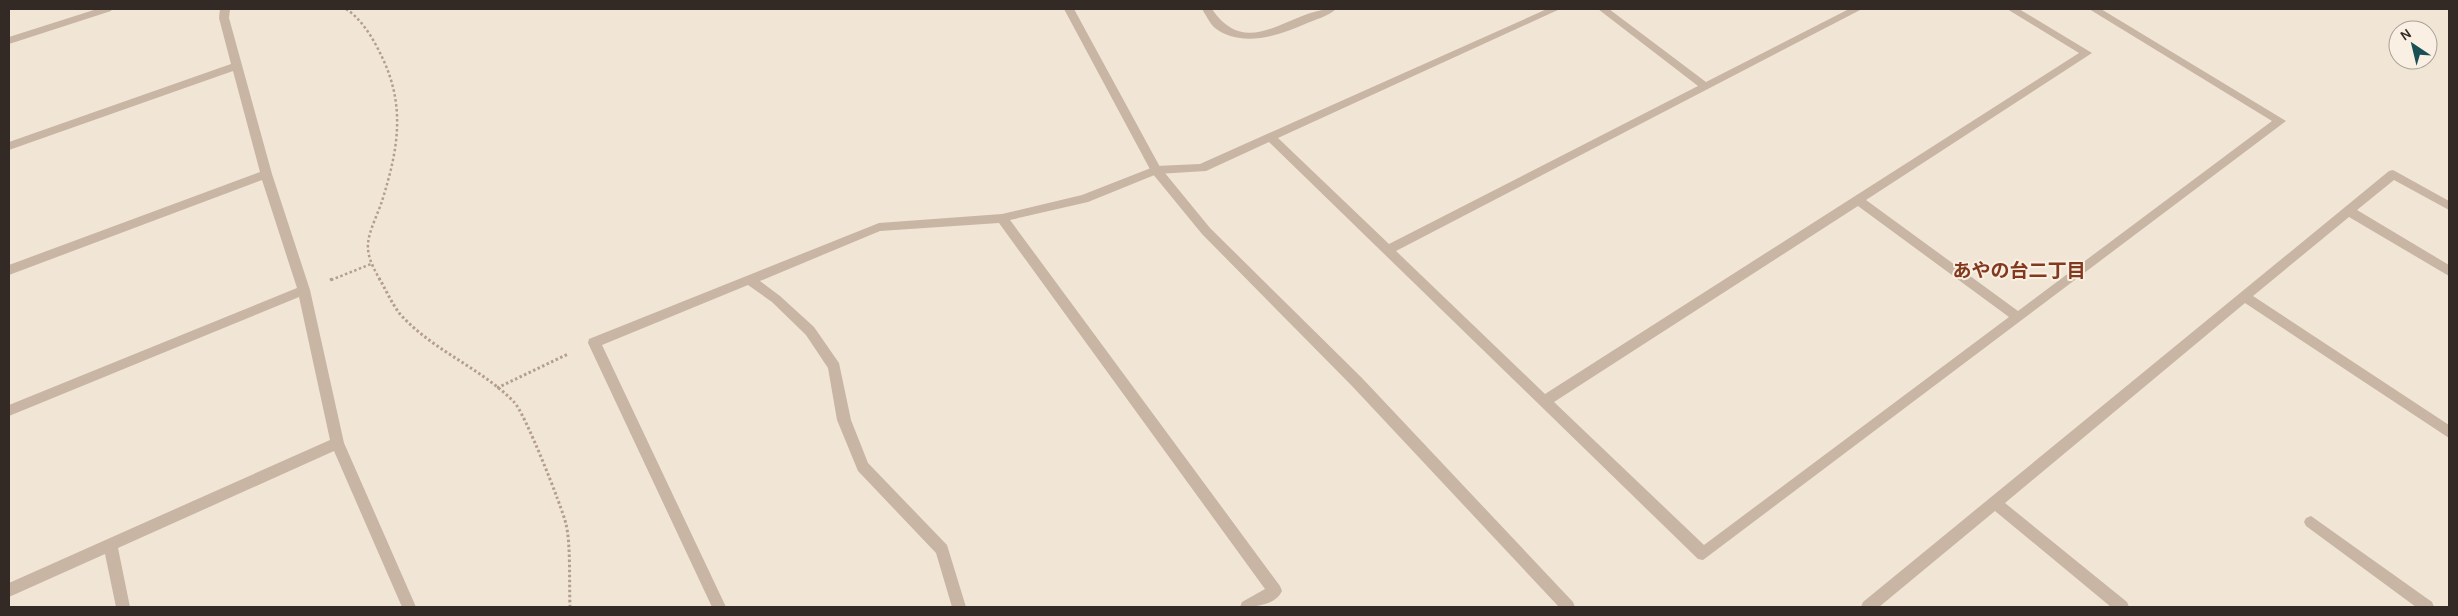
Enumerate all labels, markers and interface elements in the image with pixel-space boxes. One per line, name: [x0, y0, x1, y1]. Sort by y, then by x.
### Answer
north arrow: [2388, 20, 2438, 70]
text: N: [2397, 25, 2415, 45]
district label: あやの台二丁目: [1952, 260, 2086, 282]

